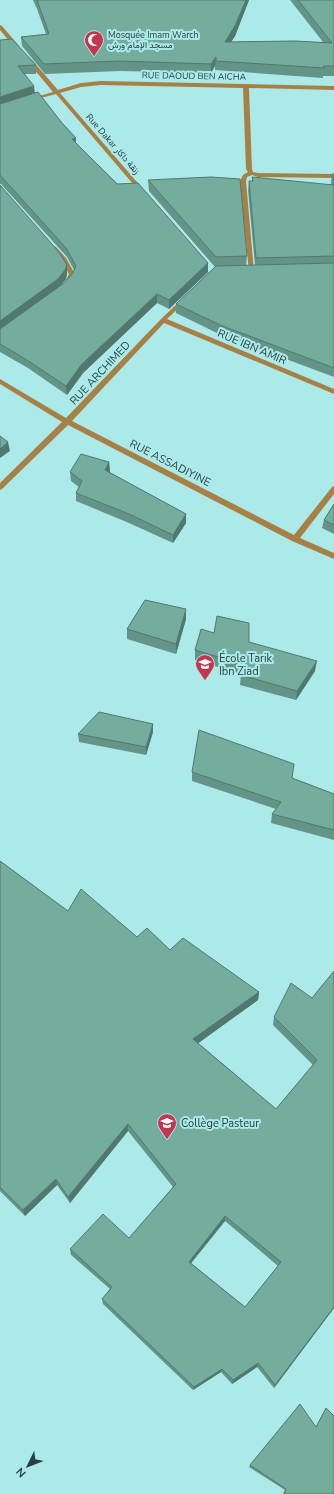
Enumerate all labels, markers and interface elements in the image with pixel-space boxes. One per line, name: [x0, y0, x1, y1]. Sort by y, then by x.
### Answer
mosque icon: Mosquée Imam Warch مسجد الإمام ورش: [83, 29, 105, 57]
place label: Mosquée Imam Warch مسجد الإمام ورش: [108, 29, 199, 51]
street label: RUE DAOUD BEN AICHA: [142, 69, 247, 83]
street label: Rue Dakar زنقة داكار: [83, 111, 143, 177]
street label: RUE IBN AMIR: [215, 326, 289, 368]
street label: RUE ARCHIMED: [66, 338, 134, 408]
street label: RUE ASSADIYINE: [127, 436, 213, 490]
place label: École Tarik Ibn Ziad: [219, 650, 272, 679]
school or university icon: École Tarik Ibn Ziad: [194, 653, 216, 681]
school or university icon: Collège Pasteur: [156, 1112, 178, 1140]
place label: Collège Pasteur: [181, 1116, 259, 1131]
north arrow: [8, 1446, 48, 1486]
text: N: [13, 1464, 29, 1481]

